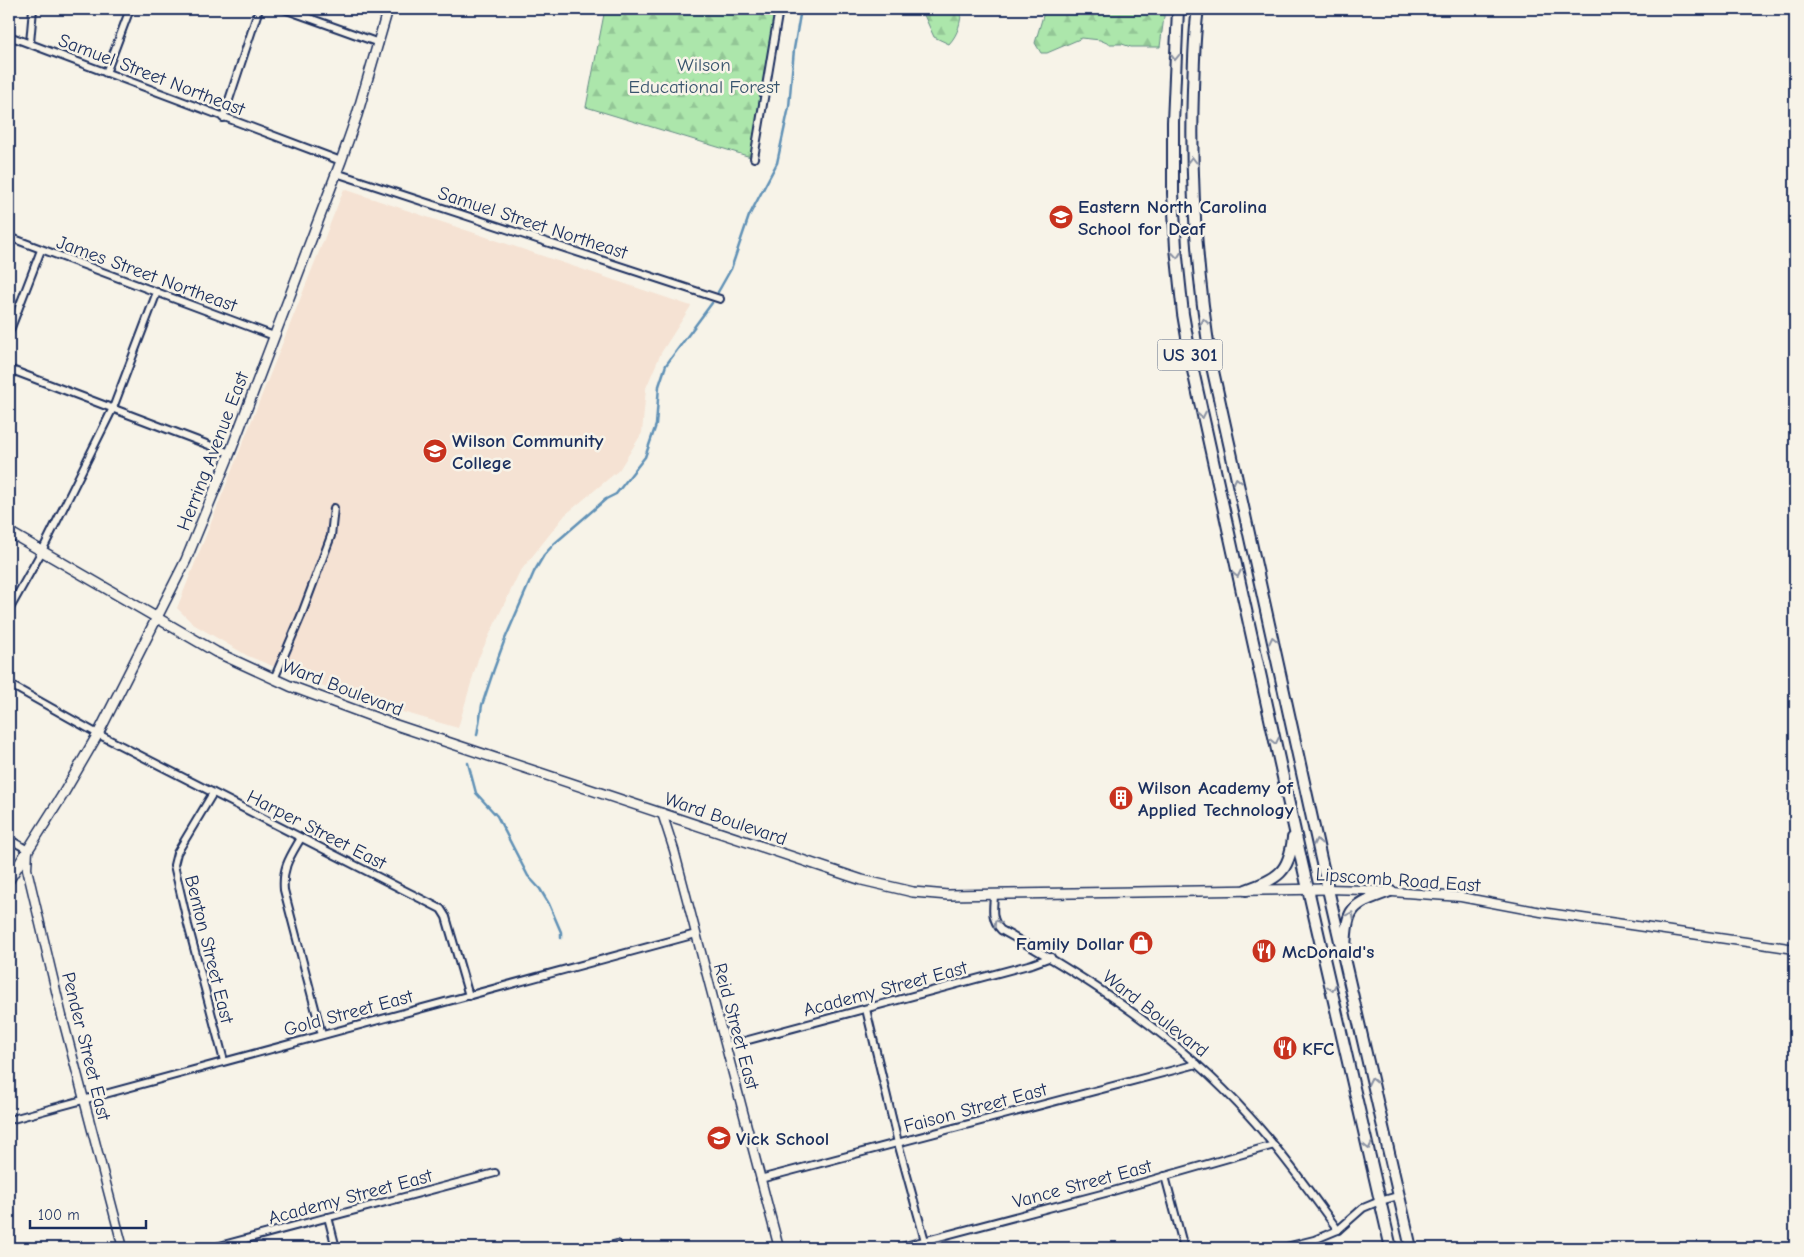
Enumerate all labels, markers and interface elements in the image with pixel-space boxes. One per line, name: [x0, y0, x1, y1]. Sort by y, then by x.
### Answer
street label: Samuel Street Northeast: [55, 29, 249, 121]
park label: Wilson Educational Forest: [629, 54, 780, 98]
one-way arrow: [1170, 54, 1181, 62]
one-way arrow: [1187, 156, 1197, 164]
street label: Samuel Street Northeast: [435, 182, 631, 264]
place label: Eastern North Carolina School for Deaf: [1078, 196, 1267, 240]
school or university icon: Eastern North Carolina School for Deaf: [1048, 204, 1074, 230]
street label: James Street Northeast: [53, 231, 240, 317]
one-way arrow: [1171, 251, 1182, 259]
one-way arrow: [1200, 318, 1210, 326]
road number: US 301: [1158, 340, 1222, 370]
street label: Herring Avenue East: [172, 368, 254, 534]
one-way arrow: [1196, 411, 1207, 420]
place label: Wilson Community College: [452, 430, 604, 474]
school or university icon: Wilson Community College: [422, 438, 448, 464]
one-way arrow: [1232, 477, 1243, 486]
one-way arrow: [1231, 569, 1242, 578]
one-way arrow: [1268, 635, 1279, 644]
street label: Ward Boulevard: [279, 655, 406, 721]
one-way arrow: [1270, 736, 1280, 745]
place label: Wilson Academy of Applied Technology: [1138, 777, 1294, 821]
street label: Harper Street East: [243, 785, 390, 875]
building icon: Wilson Academy of Applied Technology: [1108, 785, 1134, 811]
street label: Ward Boulevard: [662, 788, 790, 850]
one-way arrow: [1312, 838, 1323, 846]
street label: Lipscomb Road East: [1315, 863, 1482, 897]
street label: Benton Street East: [180, 873, 238, 1026]
one-way arrow: [1345, 911, 1355, 920]
one-way arrow: [994, 919, 1004, 928]
shop icon: Family Dollar: [1128, 930, 1154, 956]
place label: Family Dollar: [1016, 933, 1124, 955]
restaurant icon: McDonald's: [1251, 938, 1277, 964]
place label: McDonald's: [1282, 941, 1374, 963]
street label: Academy Street East: [801, 956, 970, 1021]
street label: Reid Street East: [709, 961, 764, 1092]
street label: Ward Boulevard: [1098, 966, 1213, 1062]
street label: Pender Street East: [57, 970, 115, 1123]
one-way arrow: [1326, 983, 1337, 992]
street label: Gold Street East: [281, 985, 416, 1041]
restaurant icon: KFC: [1272, 1035, 1298, 1061]
place label: KFC: [1302, 1038, 1335, 1060]
one-way arrow: [1367, 1077, 1378, 1086]
street label: Faison Street East: [901, 1078, 1050, 1138]
school or university icon: Vick School: [706, 1125, 732, 1151]
place label: Vick School: [736, 1128, 829, 1150]
one-way arrow: [1362, 1142, 1373, 1151]
street label: Vance Street East: [1010, 1155, 1155, 1213]
street label: Academy Street East: [266, 1164, 435, 1229]
scale bar: [30, 1197, 146, 1229]
text: 100 m: [38, 1206, 80, 1224]

